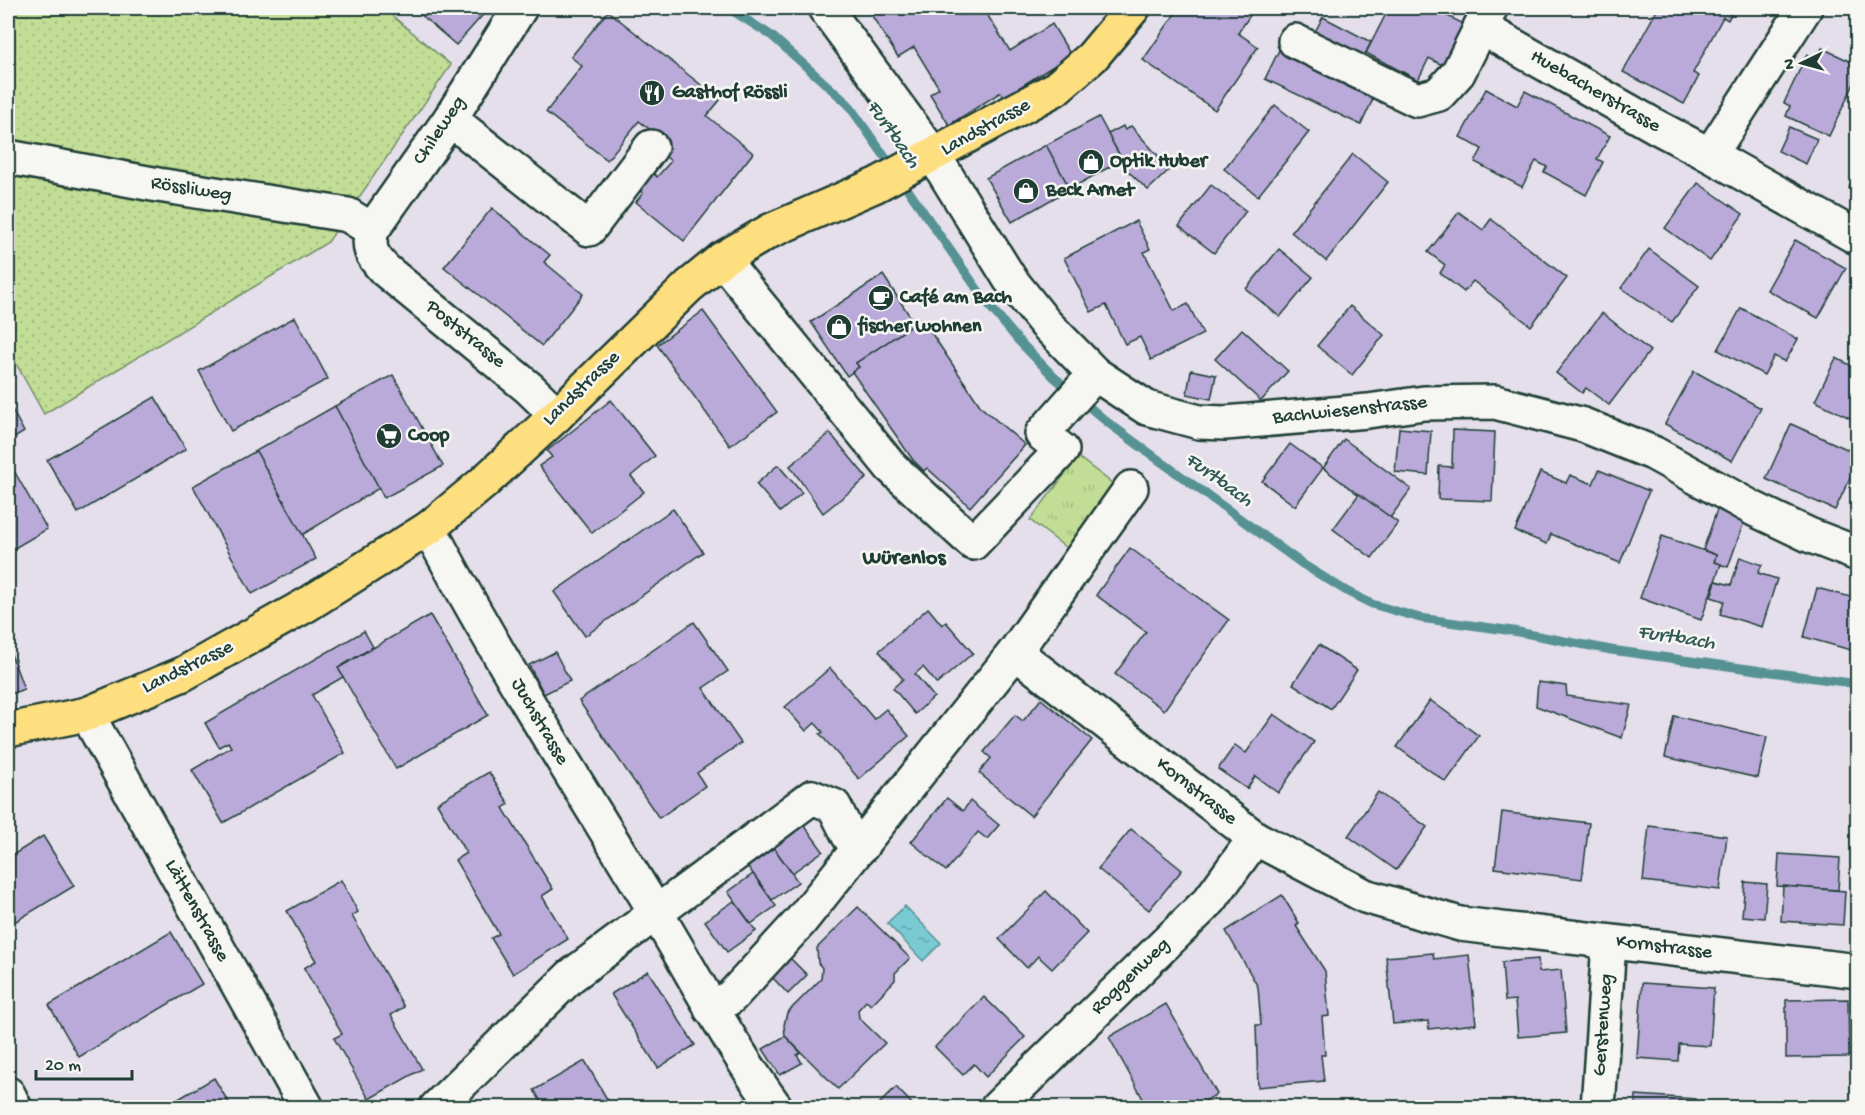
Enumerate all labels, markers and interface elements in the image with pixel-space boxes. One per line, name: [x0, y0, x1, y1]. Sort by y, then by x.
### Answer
north arrow: [1772, 33, 1832, 93]
street label: Huebacherstrasse: [1526, 45, 1665, 139]
text: N: [1781, 57, 1800, 70]
restaurant icon: Gasthof Rössli: [637, 78, 667, 108]
place label: Gasthof Rössli: [672, 82, 788, 105]
street label: Chileweg: [409, 92, 471, 170]
street label: Landstrasse: [937, 94, 1035, 162]
water label: Furtbach: [859, 96, 925, 175]
shop icon: Optik Huber: [1076, 147, 1106, 177]
place label: Optik Huber: [1110, 151, 1209, 174]
street label: Rössliweg: [149, 172, 233, 208]
shop icon: Beck Arnet: [1011, 176, 1041, 206]
place label: Beck Arnet: [1045, 180, 1136, 203]
cafe icon: Café am Bach: [866, 283, 896, 313]
place label: Café am Bach: [899, 287, 1012, 310]
street label: Poststrasse: [420, 295, 510, 374]
shop icon: fischer wohnen: [824, 312, 854, 342]
place label: fischer wohnen: [857, 315, 982, 339]
street label: Landstrasse: [539, 346, 626, 431]
street label: Bachwiesenstrasse: [1271, 391, 1429, 431]
supermarket icon: Coop: [374, 421, 404, 451]
place label: Coop: [407, 425, 450, 448]
water label: Furtbach: [1179, 448, 1257, 514]
district label: Würenlos: [862, 546, 947, 572]
water label: Furtbach: [1636, 621, 1717, 658]
street label: Landstrasse: [139, 636, 238, 700]
street label: Juchstrasse: [505, 675, 573, 770]
street label: Kornstrasse: [1151, 753, 1242, 831]
street label: Lättenstrasse: [158, 856, 234, 967]
street label: Kornstrasse: [1615, 931, 1714, 965]
street label: Roggenweg: [1087, 934, 1175, 1020]
street label: Gerstenweg: [1589, 973, 1619, 1077]
scale bar: [36, 1043, 132, 1081]
text: 20 m: [45, 1056, 81, 1077]

